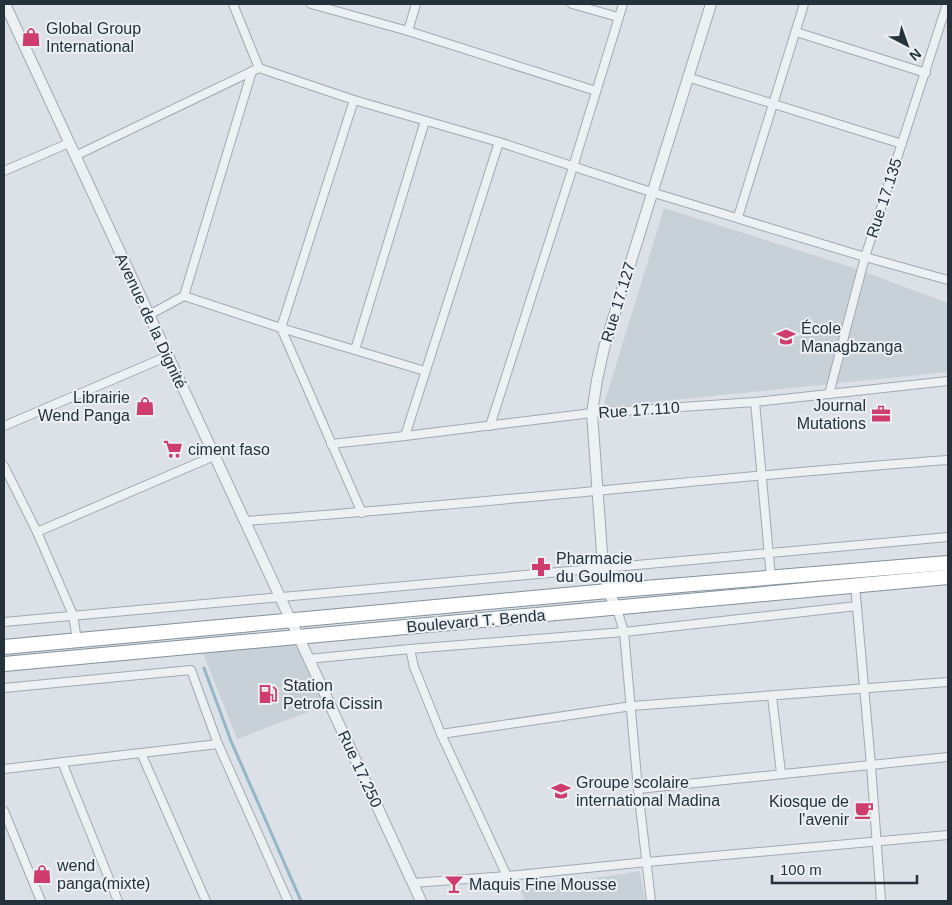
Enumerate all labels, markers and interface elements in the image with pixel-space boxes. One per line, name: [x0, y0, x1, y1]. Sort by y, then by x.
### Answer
place label: Global Group International: [46, 20, 141, 55]
north arrow: [882, 20, 932, 70]
shop icon: Global Group International: [20, 26, 42, 48]
text: N: [906, 45, 925, 64]
street label: Rue 17.135: [863, 156, 905, 240]
street label: Avenue de la Dignité: [112, 251, 190, 391]
street label: Rue 17.127: [598, 260, 638, 344]
place label: École Managbzanga: [801, 319, 903, 355]
school or university icon: École Managbzanga: [775, 326, 797, 348]
place label: Librairie Wend Panga: [38, 389, 130, 424]
shop icon: Librairie Wend Panga: [134, 395, 156, 417]
place label: Journal Mutations: [797, 397, 866, 432]
street label: Rue 17.110: [598, 399, 680, 421]
office icon: Journal Mutations: [870, 403, 892, 425]
supermarket icon: ciment faso: [162, 438, 184, 460]
place label: ciment faso: [188, 441, 270, 458]
place label: Pharmacie du Goulmou: [556, 550, 643, 585]
pharmacy icon: Pharmacie du Goulmou: [530, 556, 552, 578]
street label: Boulevard T. Benda: [406, 606, 546, 636]
place label: Station Petrofa Cissin: [283, 677, 383, 712]
fuel station icon: Station Petrofa Cissin: [257, 683, 279, 705]
street label: Rue 17.250: [335, 728, 385, 810]
place label: Groupe scolaire international Madina: [576, 774, 720, 809]
school or university icon: Groupe scolaire international Madina: [550, 780, 572, 802]
place label: Kiosque de l'avenir: [769, 793, 850, 828]
cafe icon: Kiosque de l'avenir: [853, 799, 875, 821]
scale bar: [772, 852, 917, 884]
place label: wend panga(mixte): [56, 857, 150, 892]
text: 100 m: [780, 861, 822, 878]
shop icon: wend panga(mixte): [31, 863, 53, 885]
bar icon: Maquis Fine Mousse: [443, 873, 465, 895]
place label: Maquis Fine Mousse: [469, 876, 617, 893]

